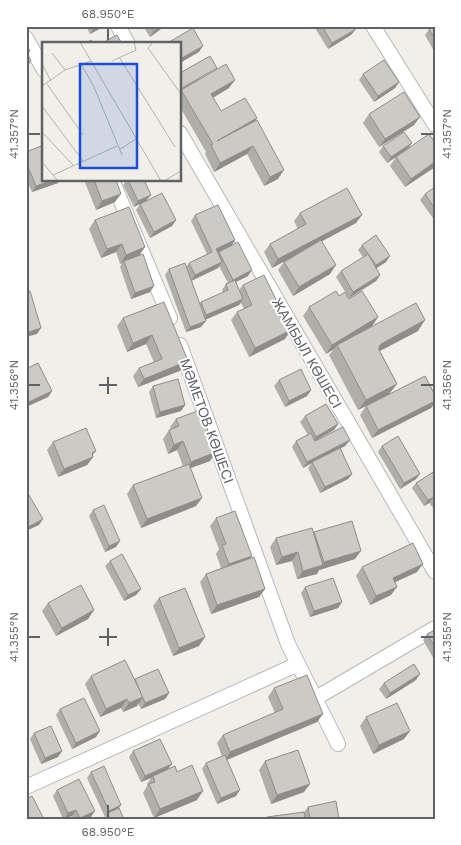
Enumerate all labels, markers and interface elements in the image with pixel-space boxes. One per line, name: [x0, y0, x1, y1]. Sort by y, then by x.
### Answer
text: 68.950°E: [82, 7, 135, 21]
inset map: [42, 42, 181, 181]
text: 41.357°N: [7, 109, 21, 159]
text: 41.357°N: [440, 109, 454, 159]
street label: ЖАМБЫЛ КӨШЕСІ: [269, 295, 345, 411]
street label: МӘМЕТОВ КӨШЕСІ: [177, 357, 237, 485]
text: 41.356°N: [7, 360, 21, 410]
text: 41.356°N: [440, 360, 454, 410]
text: 41.355°N: [7, 612, 21, 662]
text: 41.355°N: [440, 612, 454, 662]
text: 68.950°E: [82, 825, 135, 839]

